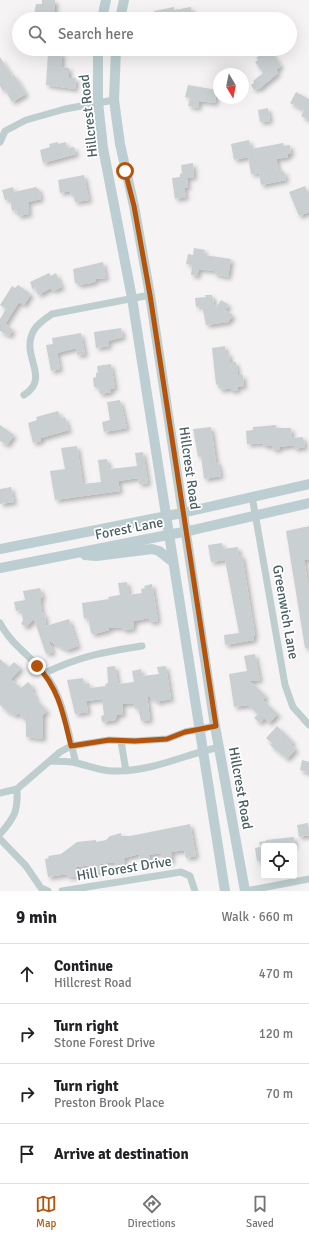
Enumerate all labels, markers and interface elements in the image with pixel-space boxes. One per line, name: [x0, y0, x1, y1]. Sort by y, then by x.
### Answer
search box: [12, 12, 297, 56]
icon: search: [26, 23, 48, 45]
text: Search here: [58, 25, 134, 43]
north arrow: [213, 68, 249, 104]
street label: Hillcrest Road: [76, 73, 101, 158]
route start: [116, 162, 134, 180]
street label: Hillcrest Road: [175, 425, 204, 511]
street label: Forest Lane: [94, 514, 165, 543]
street label: Greenwich Lane: [269, 564, 302, 661]
route end: [28, 657, 46, 675]
street label: Hillcrest Road: [225, 745, 256, 831]
map controls: [261, 843, 297, 879]
button: locate: [261, 843, 297, 879]
street label: Hill Forest Drive: [75, 853, 173, 884]
text: 9 min: [16, 907, 57, 928]
text: Walk · 660 m: [222, 909, 293, 925]
text: Continue: [54, 957, 113, 975]
icon: ahead: [16, 963, 38, 985]
text: 470 m: [259, 966, 293, 982]
text: Hillcrest Road: [54, 975, 132, 991]
text: Turn right: [54, 1017, 119, 1035]
icon: right: [16, 1023, 38, 1045]
text: 120 m: [259, 1026, 293, 1042]
text: Stone Forest Drive: [54, 1035, 155, 1051]
text: Turn right: [54, 1077, 119, 1095]
icon: right: [16, 1083, 38, 1105]
text: 70 m: [266, 1086, 293, 1102]
text: Preston Brook Place: [54, 1095, 164, 1111]
icon: arrive: [16, 1143, 38, 1165]
text: Arrive at destination: [54, 1145, 189, 1163]
tab: Map: [35, 1193, 57, 1230]
tab: Directions: [128, 1193, 176, 1230]
tab: Saved: [246, 1193, 274, 1230]

